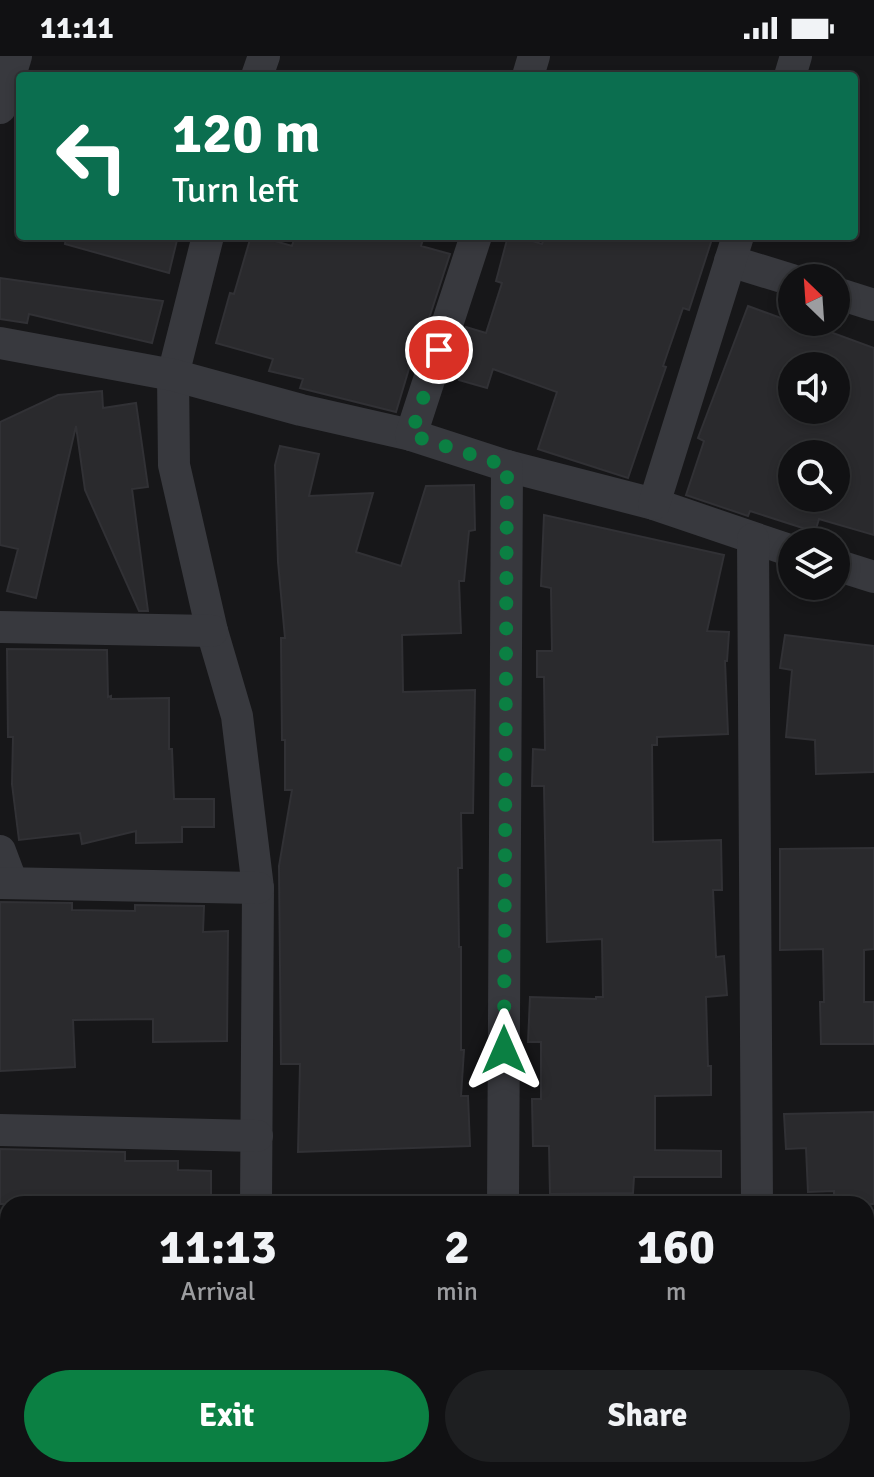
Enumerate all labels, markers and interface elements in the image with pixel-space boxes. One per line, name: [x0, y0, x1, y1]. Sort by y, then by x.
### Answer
text: 11:11: [40, 10, 114, 47]
text: 120 m: [172, 99, 320, 168]
icon: left: [40, 104, 144, 208]
text: Turn left: [172, 168, 299, 213]
north arrow: [778, 264, 850, 336]
map controls: [778, 264, 850, 600]
pin: [405, 316, 473, 384]
icon: arrive: [417, 328, 461, 372]
button: sound: [778, 352, 850, 424]
button: search: [778, 440, 850, 512]
button: layers: [778, 528, 850, 600]
position arrow: [462, 1008, 546, 1092]
text: 11:13: [159, 1218, 277, 1277]
text: 2: [444, 1218, 470, 1277]
text: 160: [637, 1218, 715, 1277]
text: Arrival: [181, 1276, 255, 1308]
text: min: [436, 1276, 478, 1308]
text: m: [666, 1276, 686, 1308]
button: Exit: [24, 1370, 429, 1462]
button: Share: [445, 1370, 850, 1462]

